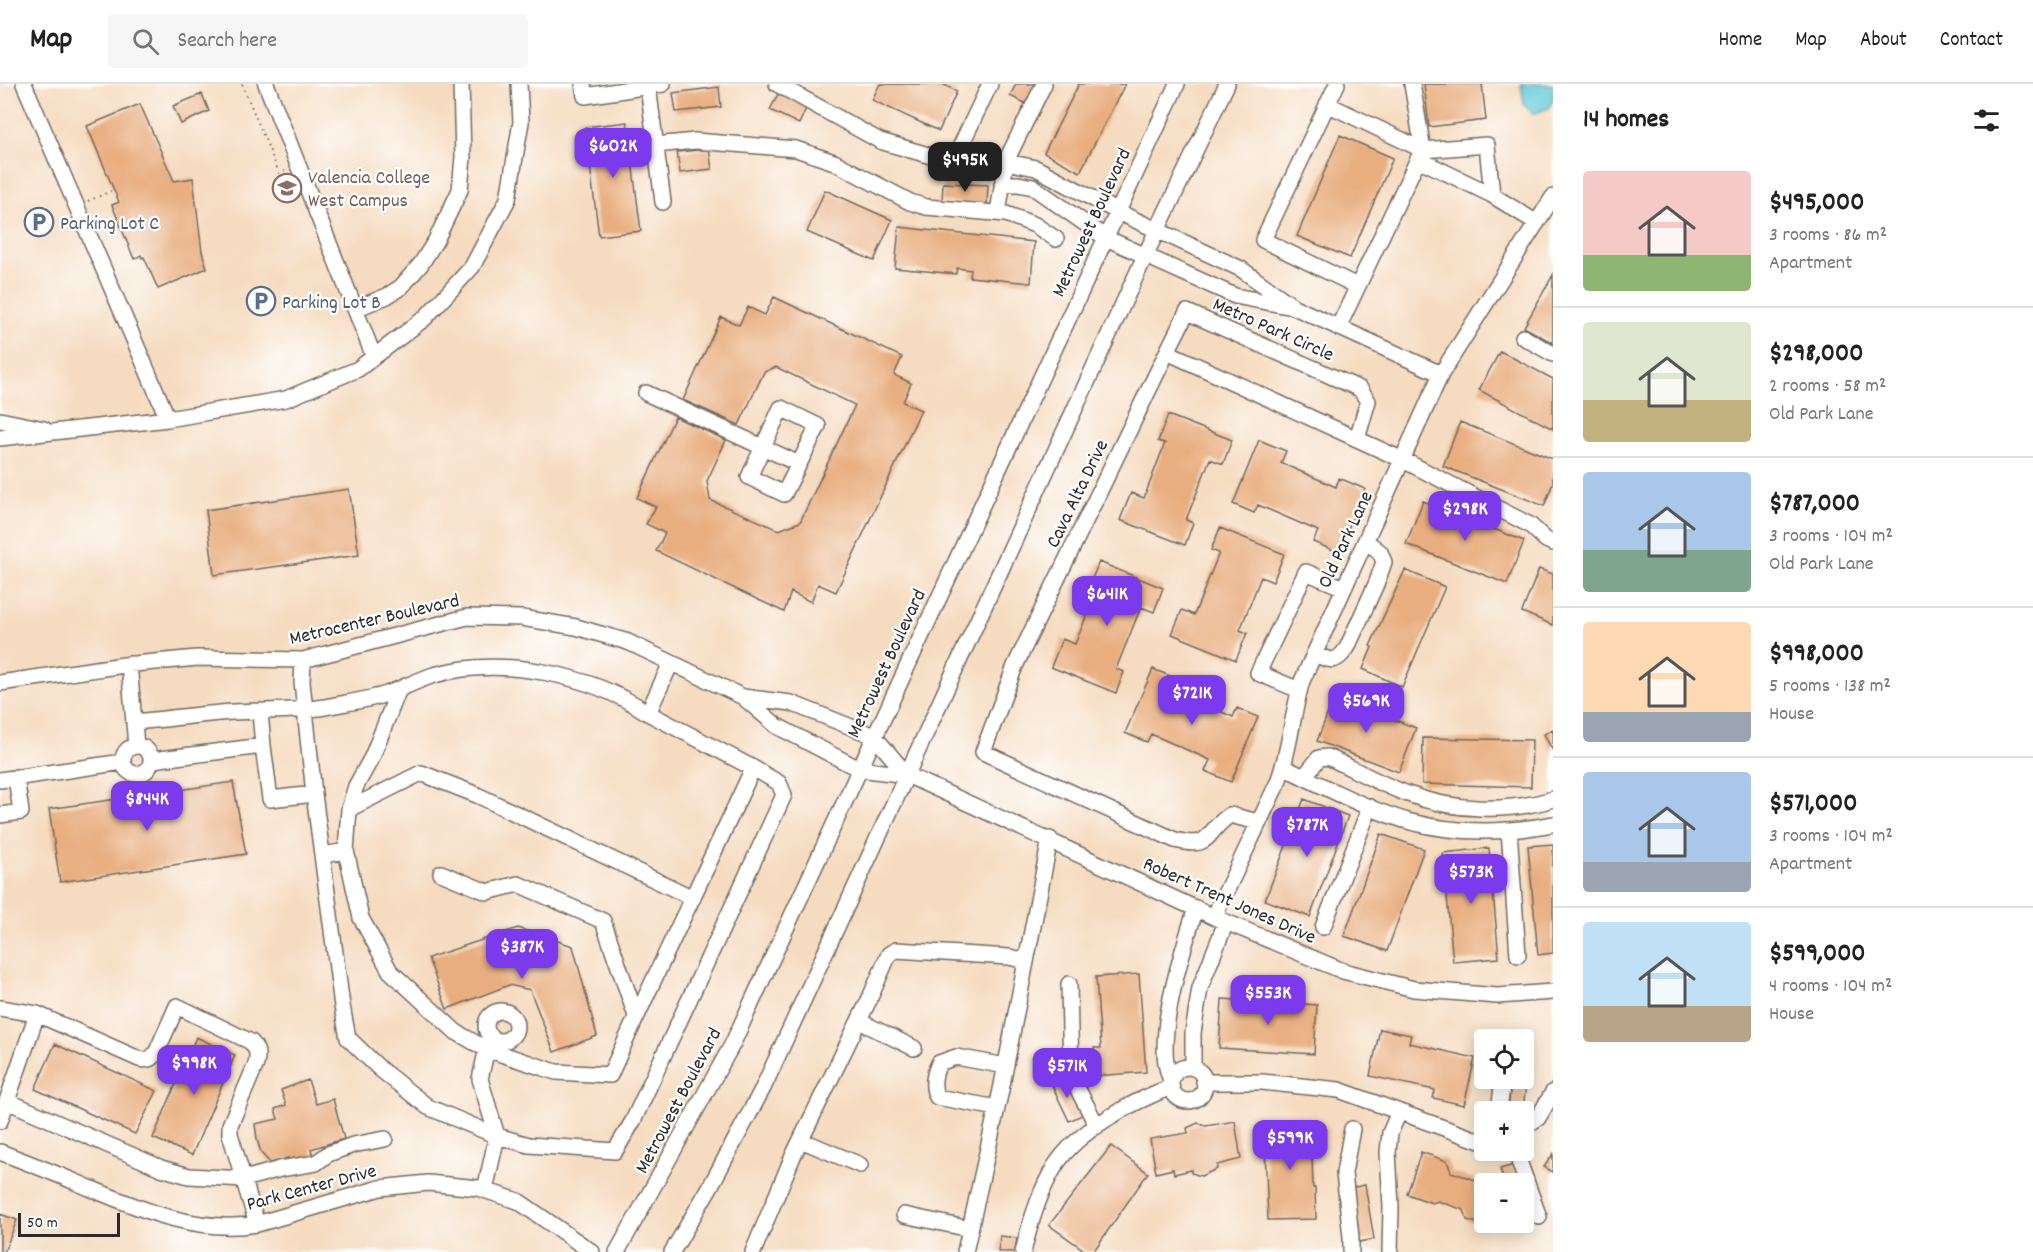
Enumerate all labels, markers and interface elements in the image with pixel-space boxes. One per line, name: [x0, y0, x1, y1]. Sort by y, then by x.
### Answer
search box: [108, 14, 528, 68]
text: Map: [30, 21, 72, 61]
icon: search: [129, 25, 162, 58]
text: Search here: [177, 26, 277, 57]
text: Home: [1718, 26, 1762, 56]
text: Map: [1795, 26, 1827, 56]
text: About: [1860, 26, 1907, 56]
text: Contact: [1940, 26, 2003, 56]
text: 14 homes: [1583, 102, 1669, 139]
icon: filters: [1970, 104, 2003, 137]
pin: $602K: [571, 128, 655, 179]
text: $602K: [589, 133, 637, 161]
pin: $495K: [923, 142, 1007, 193]
street label: Metrowest Boulevard: [1046, 144, 1140, 302]
text: $495K: [942, 147, 988, 175]
place label: Valencia College West Campus: [308, 165, 430, 216]
school or university icon: Valencia College West Campus: [271, 172, 303, 204]
text: $495,000: [1769, 185, 1864, 222]
icon: home: [1631, 195, 1703, 267]
parking icon: Parking Lot C: [23, 206, 55, 238]
place label: Parking Lot C: [60, 211, 159, 239]
text: 3 rooms · 86 m²: [1769, 222, 1887, 250]
text: Apartment: [1769, 250, 1852, 278]
parking icon: Parking Lot B: [245, 285, 277, 317]
place label: Parking Lot B: [282, 290, 381, 318]
street label: Metro Park Circle: [1208, 292, 1338, 370]
text: $298,000: [1769, 336, 1863, 373]
icon: home: [1631, 346, 1703, 418]
text: 2 rooms · 58 m²: [1769, 373, 1886, 401]
text: Old Park Lane: [1769, 401, 1873, 429]
street label: Cava Alta Drive: [1040, 435, 1117, 553]
text: $787,000: [1769, 486, 1860, 523]
street label: Old Park Lane: [1312, 487, 1382, 594]
pin: $298K: [1423, 491, 1507, 542]
text: $298K: [1442, 496, 1488, 524]
icon: home: [1631, 496, 1703, 568]
text: 3 rooms · 104 m²: [1769, 523, 1893, 551]
text: Old Park Lane: [1769, 551, 1873, 579]
pin: $641K: [1065, 576, 1149, 627]
text: $641K: [1086, 581, 1128, 609]
street label: Metrowest Boulevard: [841, 585, 935, 743]
street label: Metrocenter Boulevard: [287, 588, 462, 654]
text: $998,000: [1769, 636, 1864, 673]
icon: home: [1631, 646, 1703, 718]
text: 5 rooms · 138 m²: [1769, 673, 1891, 701]
pin: $721K: [1150, 675, 1234, 726]
text: $721K: [1172, 680, 1212, 708]
pin: $569K: [1324, 683, 1408, 734]
text: $569K: [1342, 688, 1390, 716]
text: House: [1769, 701, 1814, 729]
pin: $844K: [105, 781, 189, 832]
text: $844K: [125, 786, 169, 814]
text: $571,000: [1769, 786, 1857, 823]
icon: home: [1631, 796, 1703, 868]
pin: $787K: [1265, 807, 1349, 858]
text: $787K: [1286, 812, 1328, 840]
text: 3 rooms · 104 m²: [1769, 823, 1893, 851]
street label: Robert Trent Jones Drive: [1138, 851, 1320, 953]
text: Apartment: [1769, 851, 1852, 879]
pin: $573K: [1429, 854, 1513, 905]
text: $573K: [1448, 859, 1494, 887]
pin: $387K: [480, 929, 564, 980]
text: $387K: [500, 934, 544, 962]
text: $599,000: [1769, 936, 1866, 973]
icon: home: [1631, 946, 1703, 1018]
text: 4 rooms · 104 m²: [1769, 973, 1892, 1001]
pin: $553K: [1226, 975, 1310, 1026]
text: $553K: [1245, 980, 1291, 1008]
text: House: [1769, 1001, 1814, 1029]
street label: Metrowest Boulevard: [629, 1024, 730, 1179]
map controls: [1474, 1029, 1534, 1233]
button: locate: [1474, 1029, 1534, 1089]
pin: $998K: [152, 1045, 236, 1096]
pin: $571K: [1025, 1048, 1109, 1099]
text: $998K: [171, 1050, 217, 1078]
text: $571K: [1047, 1053, 1087, 1081]
button: +: [1474, 1101, 1534, 1161]
pin: $599K: [1248, 1120, 1332, 1171]
text: $599K: [1267, 1125, 1313, 1153]
street label: Park Center Drive: [244, 1158, 380, 1220]
button: −: [1474, 1173, 1534, 1233]
scale bar: [18, 1210, 120, 1238]
text: 50 m: [27, 1212, 58, 1235]

